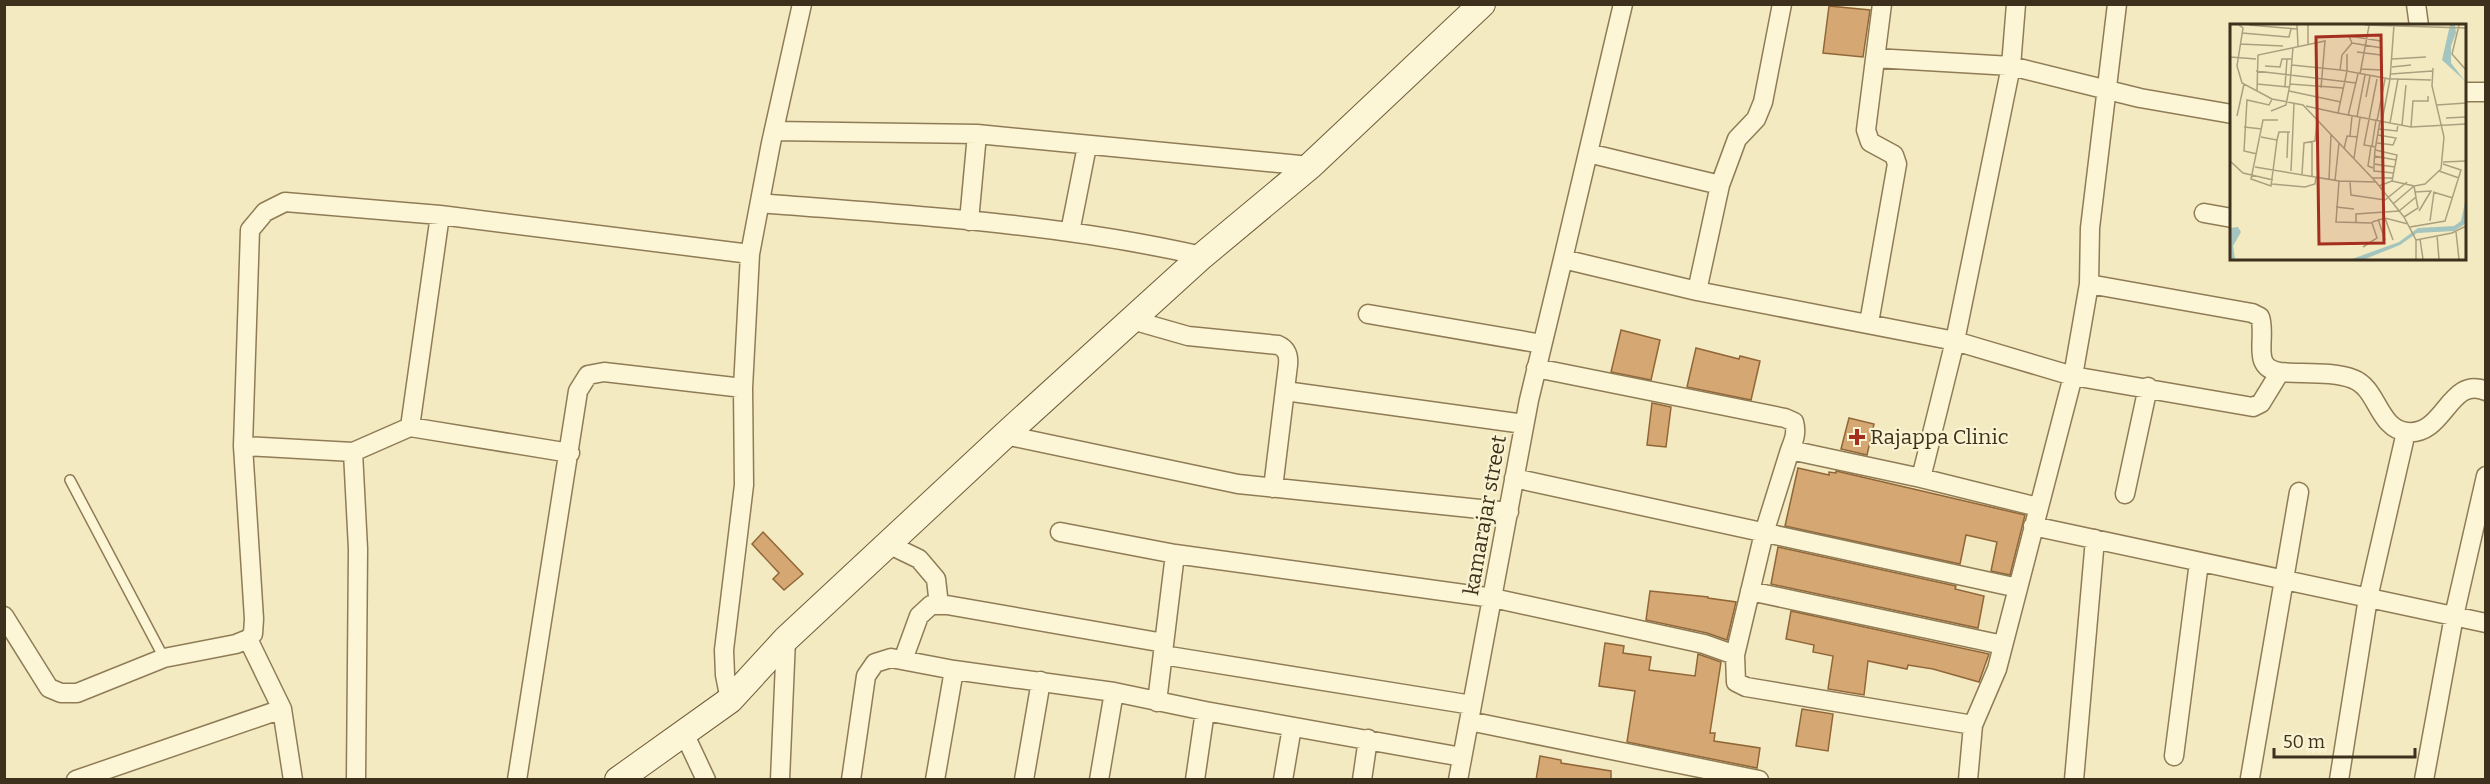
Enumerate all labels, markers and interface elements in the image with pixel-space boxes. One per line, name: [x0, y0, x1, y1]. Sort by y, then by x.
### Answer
inset map: [2230, 24, 2466, 260]
place label: Rajappa Clinic: [1870, 424, 2009, 450]
marker: Rajappa Clinic: [1848, 428, 1866, 446]
street label: kamarajar street: [1458, 433, 1512, 597]
scale bar: [2274, 721, 2415, 759]
text: 50 m: [2283, 731, 2325, 753]

